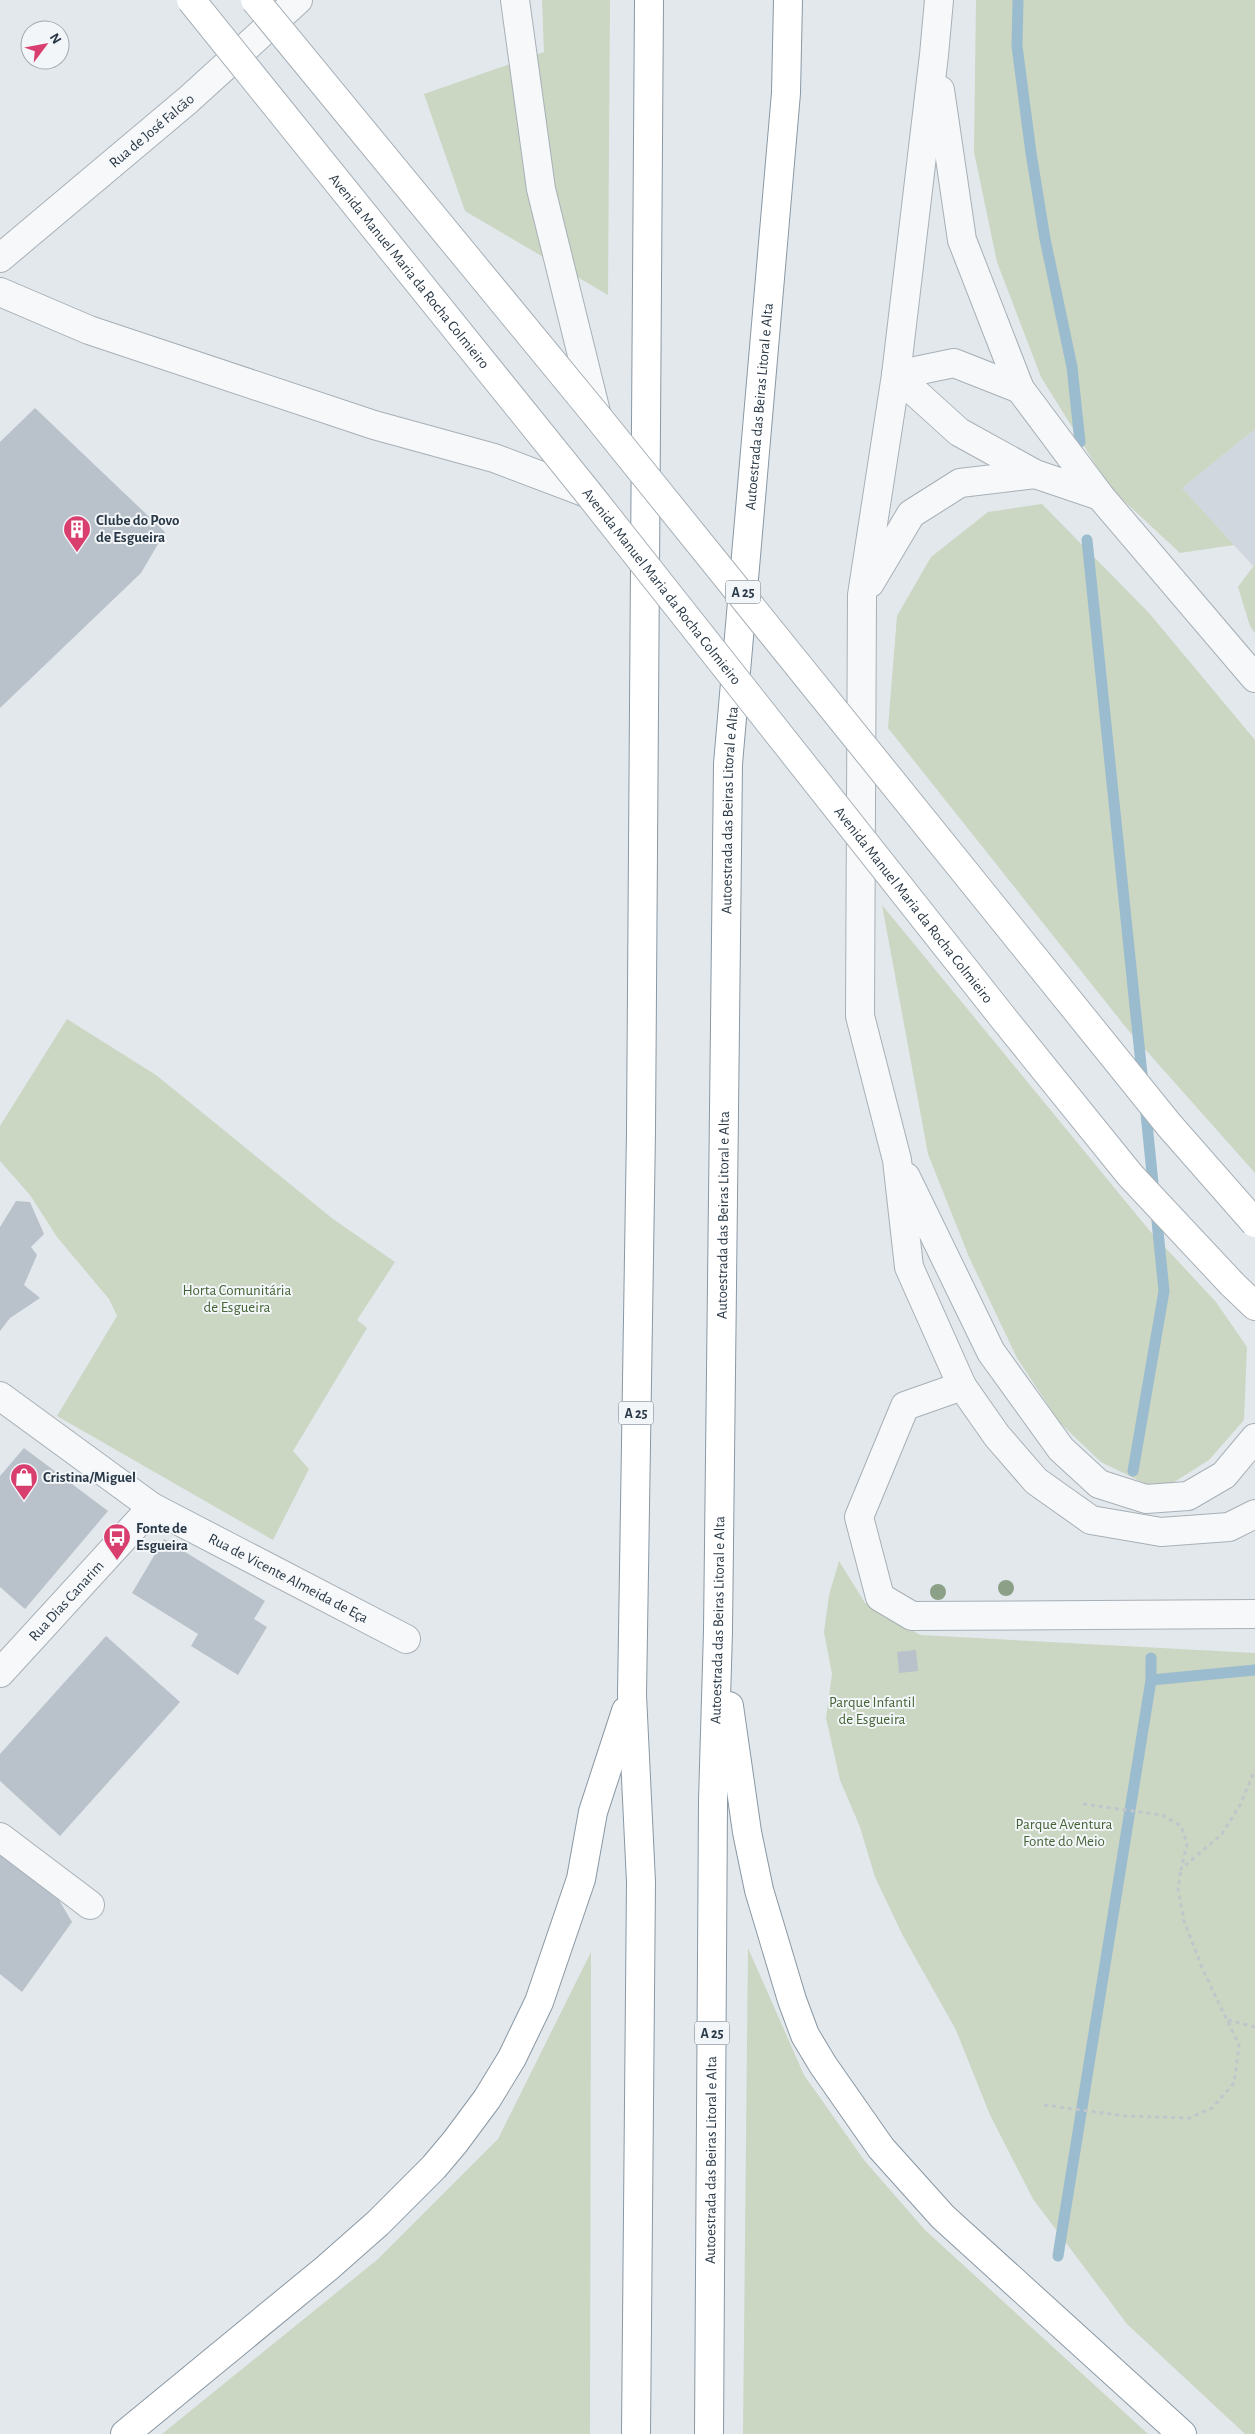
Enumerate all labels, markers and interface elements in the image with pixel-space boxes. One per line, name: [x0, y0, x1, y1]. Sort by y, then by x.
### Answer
north arrow: [20, 20, 70, 70]
text: N: [47, 31, 64, 46]
street label: Rua de José Falcão: [107, 91, 197, 171]
street label: Avenida Manuel Maria da Rocha Colmieiro: [326, 171, 492, 372]
street label: Autoestrada das Beiras Litoral e Alta: [743, 302, 776, 511]
street label: Avenida Manuel Maria da Rocha Colmieiro: [579, 485, 744, 688]
place label: Clube do Povo de Esgueira: [96, 513, 179, 545]
building icon: Clube do Povo de Esgueira: [62, 514, 92, 553]
road number: A 25: [726, 580, 760, 604]
street label: Autoestrada das Beiras Litoral e Alta: [719, 706, 741, 914]
street label: Avenida Manuel Maria da Rocha Colmieiro: [831, 804, 995, 1006]
street label: Autoestrada das Beiras Litoral e Alta: [715, 1111, 732, 1319]
park label: Horta Comunitária de Esgueira: [183, 1283, 291, 1315]
road number: A 25: [618, 1402, 654, 1425]
shop icon: Cristina/Miguel: [9, 1462, 39, 1501]
place label: Cristina/Miguel: [43, 1470, 136, 1485]
street label: Autoestrada das Beiras Litoral e Alta: [708, 1516, 727, 1724]
place label: Fonte de Esgueira: [136, 1521, 188, 1553]
bus stop icon: Fonte de Esgueira: [102, 1522, 132, 1561]
street label: Rua de Vicente Almeida de Eça: [206, 1531, 371, 1626]
street label: Rua Dias Canarim: [26, 1558, 107, 1644]
park label: Parque Infantil de Esgueira: [829, 1695, 915, 1727]
park label: Parque Aventura Fonte do Meio: [1016, 1817, 1112, 1849]
road number: A 25: [694, 2022, 730, 2045]
street label: Autoestrada das Beiras Litoral e Alta: [703, 2056, 719, 2264]

